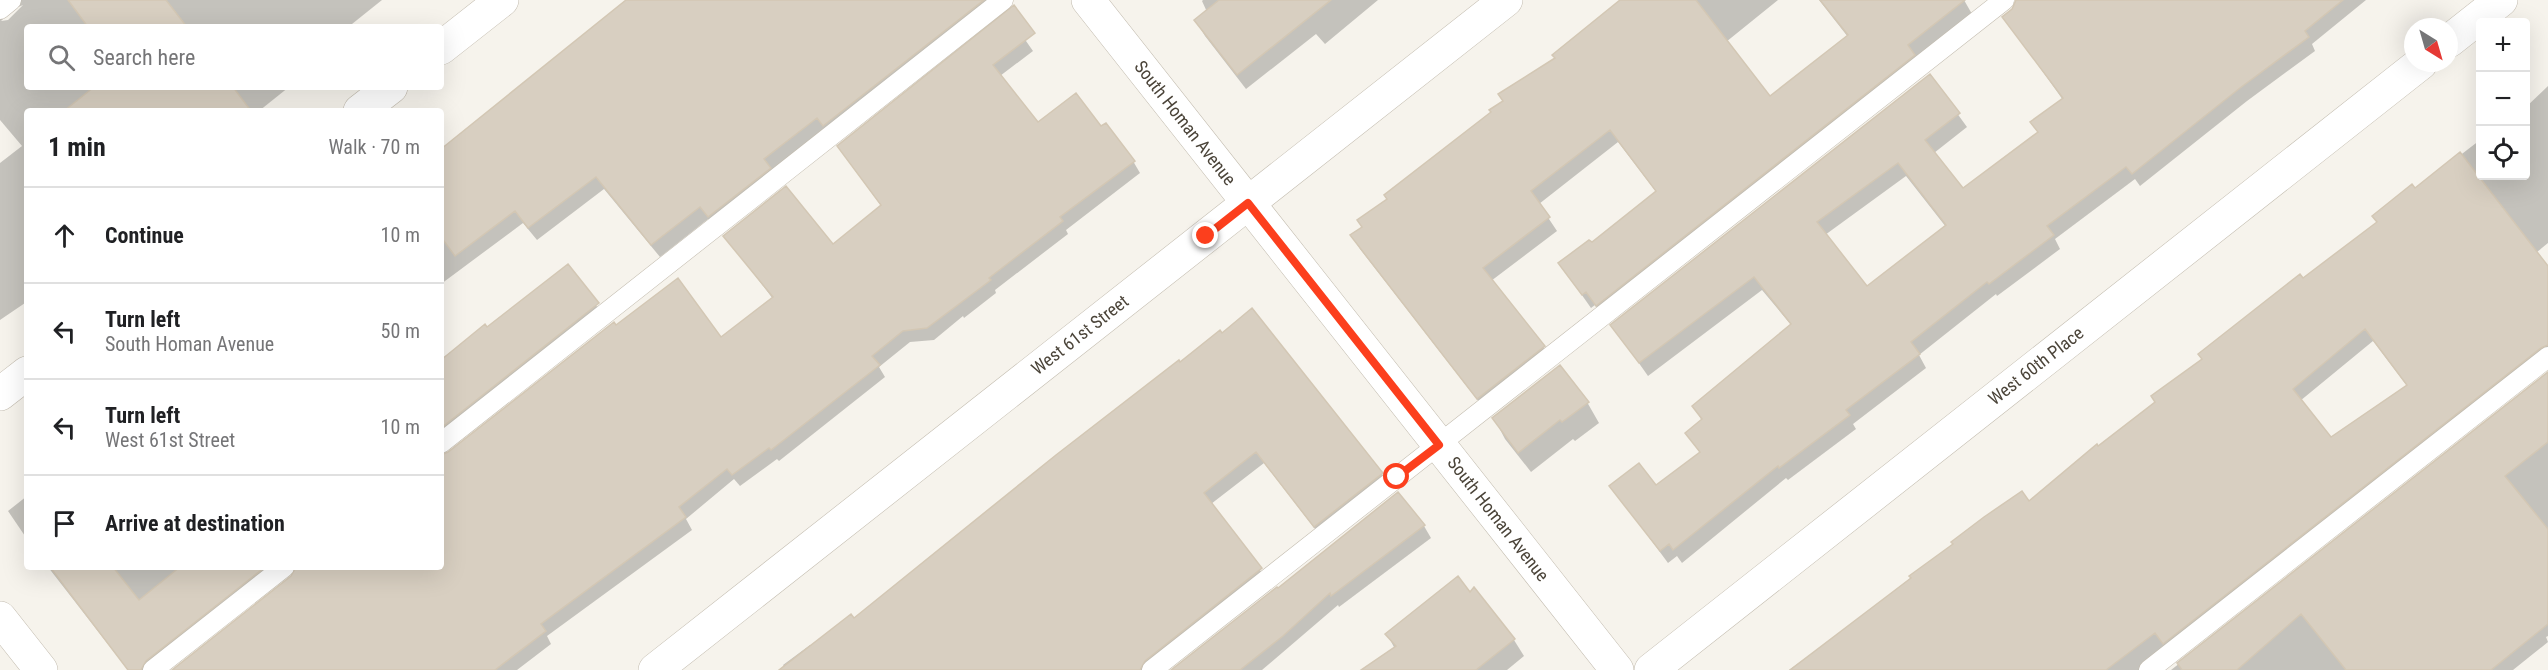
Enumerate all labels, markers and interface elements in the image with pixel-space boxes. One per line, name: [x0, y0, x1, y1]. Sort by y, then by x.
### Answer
north arrow: [2404, 18, 2458, 72]
map controls: [2476, 18, 2530, 180]
button: +: [2476, 18, 2530, 72]
search box: [24, 24, 444, 90]
icon: search: [45, 41, 78, 74]
text: Search here: [93, 45, 195, 70]
street label: South Homan Avenue: [1130, 56, 1241, 189]
button: −: [2476, 72, 2530, 126]
button: locate: [2476, 126, 2530, 180]
text: 1 min: [48, 132, 106, 162]
text: Walk · 70 m: [328, 135, 420, 159]
icon: ahead: [48, 219, 81, 252]
route end: [1192, 222, 1218, 248]
text: Continue: [105, 223, 184, 248]
text: 10 m: [381, 223, 420, 247]
street label: West 61st Street: [1027, 290, 1132, 379]
text: Turn left: [105, 307, 180, 332]
icon: left: [48, 315, 81, 348]
text: 50 m: [381, 319, 420, 343]
street label: West 60th Place: [1984, 322, 2087, 409]
text: South Homan Avenue: [105, 332, 274, 356]
text: Turn left: [105, 403, 180, 428]
icon: left: [48, 411, 81, 444]
text: 10 m: [381, 415, 420, 439]
text: West 61st Street: [105, 428, 235, 452]
street label: South Homan Avenue: [1443, 452, 1554, 585]
route start: [1383, 463, 1409, 489]
icon: arrive: [48, 507, 81, 540]
text: Arrive at destination: [105, 511, 285, 536]

